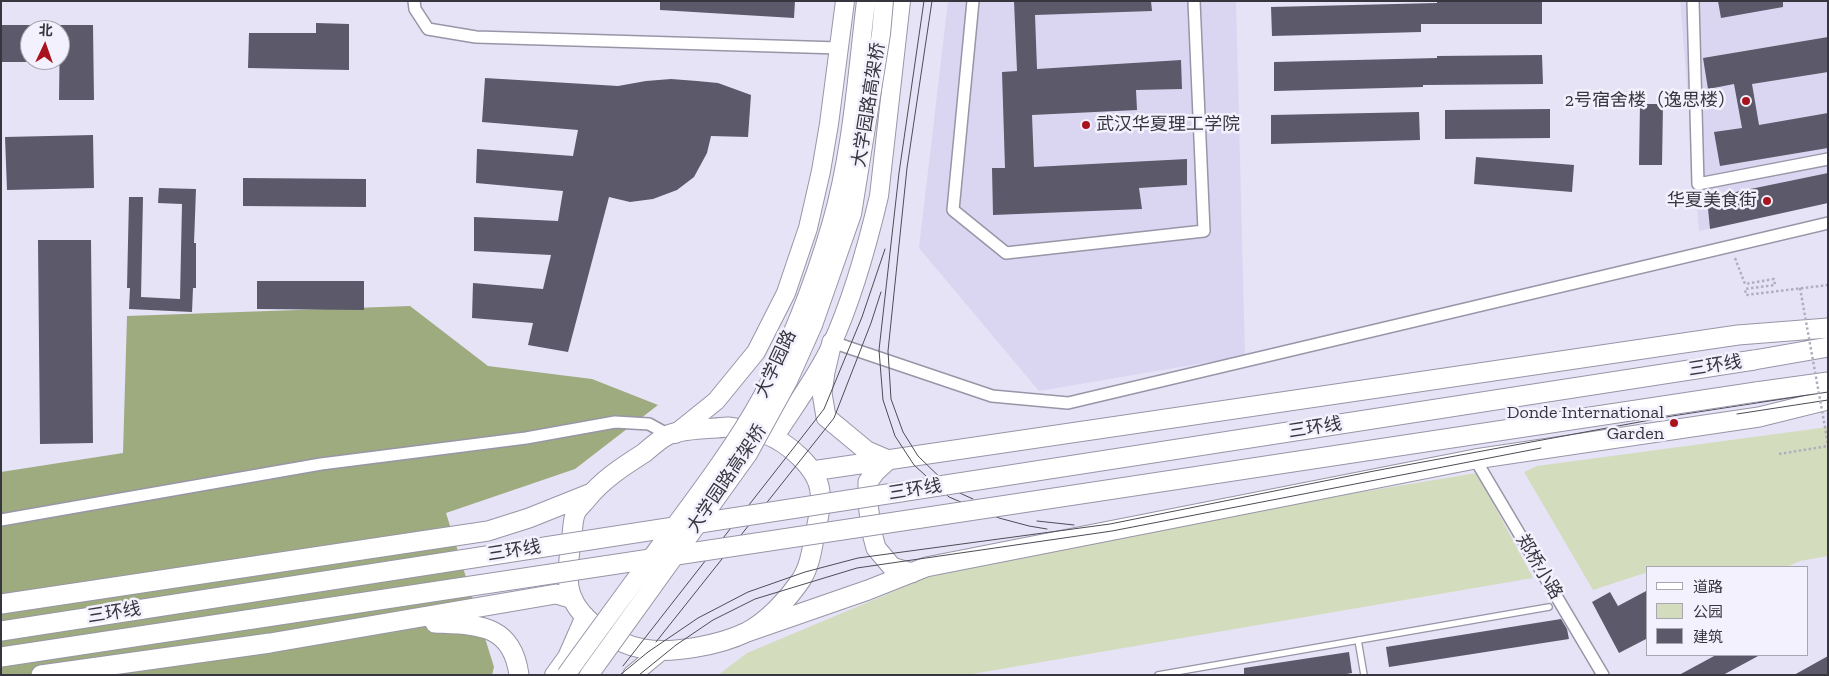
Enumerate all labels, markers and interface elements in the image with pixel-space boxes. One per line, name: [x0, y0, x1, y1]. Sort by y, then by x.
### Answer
north arrow: [20, 20, 70, 70]
text: 北: [38, 22, 53, 39]
street label: 大学园路高架桥: [848, 41, 890, 169]
place label: 2号宿舍楼（逸思楼）: [1565, 90, 1736, 112]
marker: 2号宿舍楼（逸思楼）: [1740, 95, 1752, 107]
place label: 武汉华夏理工学院: [1096, 114, 1240, 136]
marker: 武汉华夏理工学院: [1080, 119, 1092, 131]
place label: 华夏美食街: [1667, 190, 1757, 212]
marker: 华夏美食街: [1761, 195, 1773, 207]
street label: 大学园路: [751, 327, 801, 401]
street label: 三环线: [1687, 351, 1743, 381]
place label: Donde International Garden: [1507, 402, 1664, 444]
street label: 三环线: [1287, 413, 1343, 443]
marker: Donde International Garden: [1668, 417, 1680, 429]
street label: 大学园路高架桥: [683, 421, 771, 537]
street label: 三环线: [887, 475, 943, 505]
street label: 郑桥小路: [1511, 531, 1567, 603]
street label: 三环线: [486, 536, 542, 566]
legend: [1646, 566, 1809, 656]
text: 道路: [1693, 578, 1723, 596]
street label: 三环线: [86, 598, 142, 628]
text: 公园: [1693, 603, 1723, 621]
text: 建筑: [1693, 628, 1723, 646]

